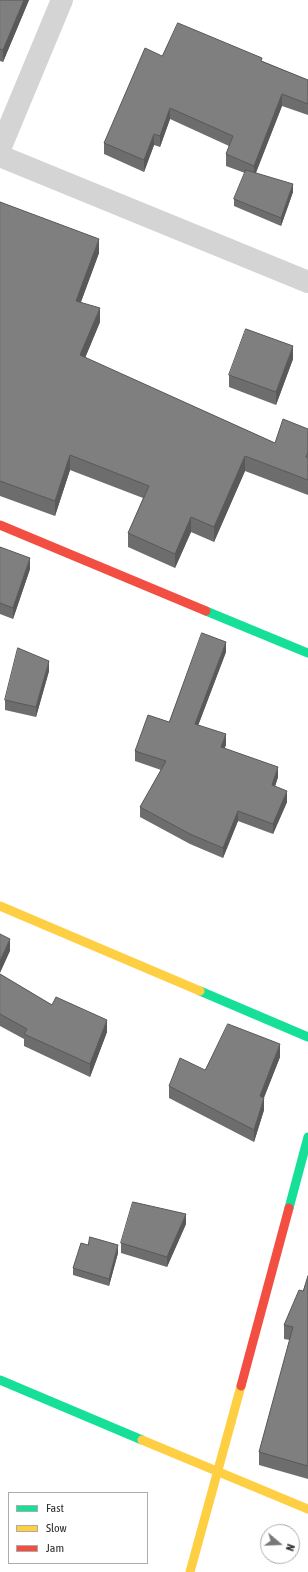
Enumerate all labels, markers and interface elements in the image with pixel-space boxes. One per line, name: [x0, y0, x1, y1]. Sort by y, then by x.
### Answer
legend: [8, 1492, 148, 1564]
text: Fast: [46, 1501, 64, 1515]
text: Slow: [46, 1521, 67, 1535]
north arrow: [260, 1524, 300, 1564]
text: Jam: [46, 1541, 64, 1555]
text: N: [284, 1543, 297, 1553]

